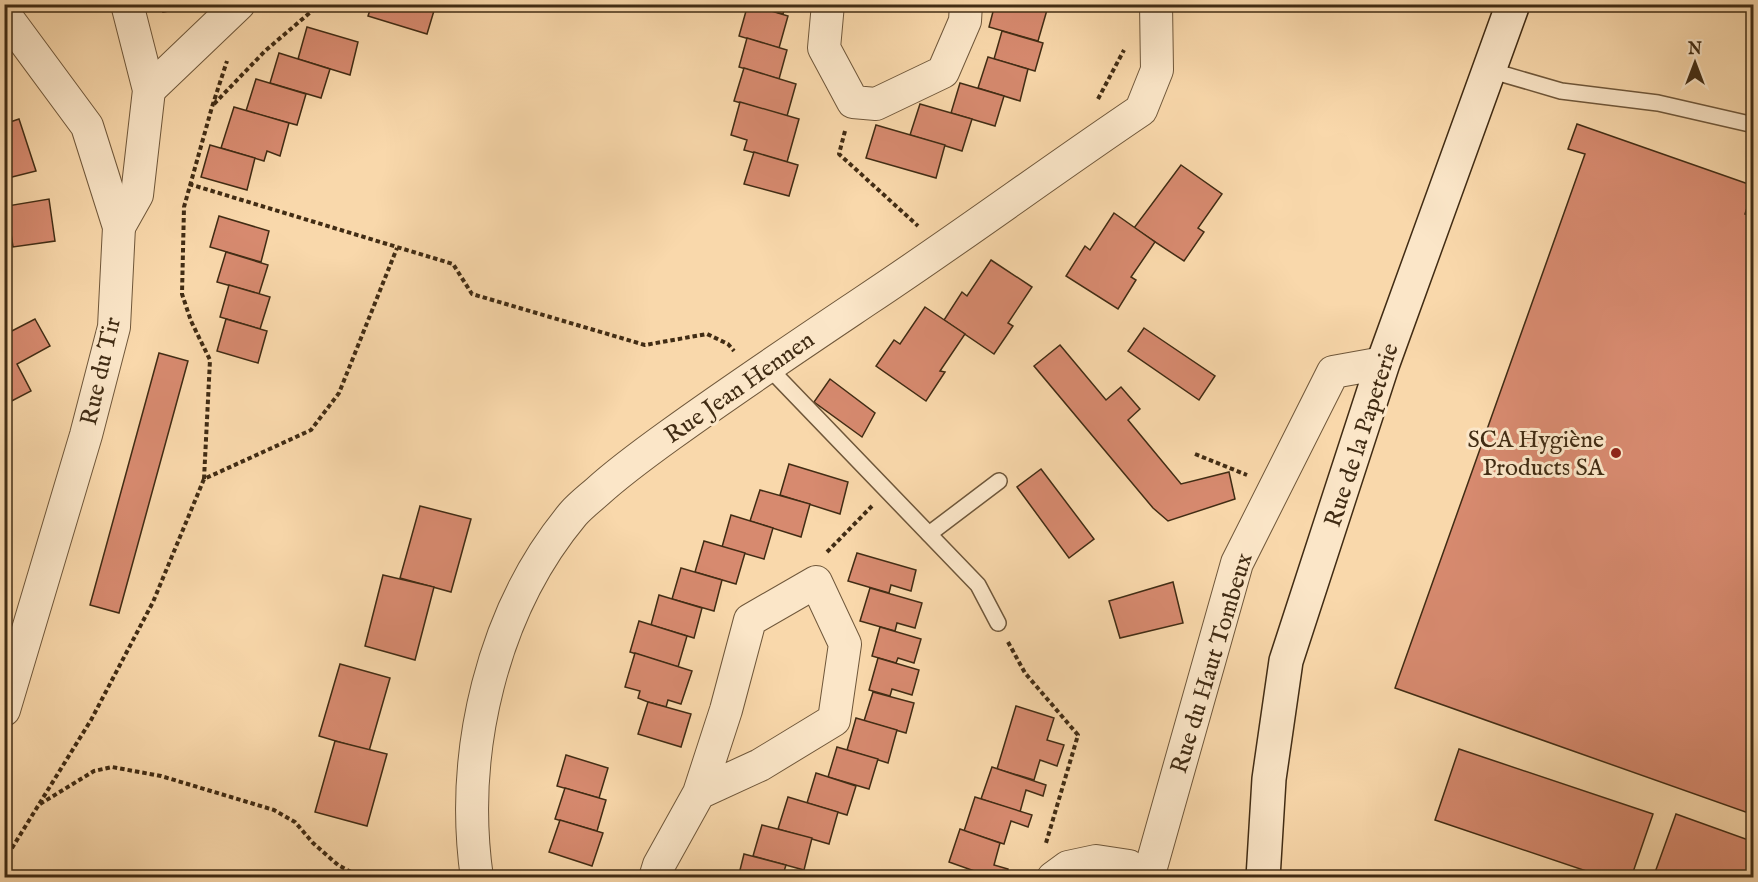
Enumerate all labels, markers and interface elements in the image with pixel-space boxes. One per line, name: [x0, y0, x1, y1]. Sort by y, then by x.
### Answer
north arrow: [1665, 33, 1725, 93]
text: N: [1687, 40, 1702, 60]
street label: Rue du Tir: [74, 314, 129, 428]
street label: Rue Jean Hennen: [659, 325, 821, 451]
street label: Rue de la Papeterie: [1318, 340, 1407, 531]
place label: SCA Hygiène Products SA: [1468, 425, 1605, 484]
marker: SCA Hygiène Products SA: [1609, 446, 1623, 460]
street label: Rue du Haut Tombeux: [1164, 549, 1261, 777]

